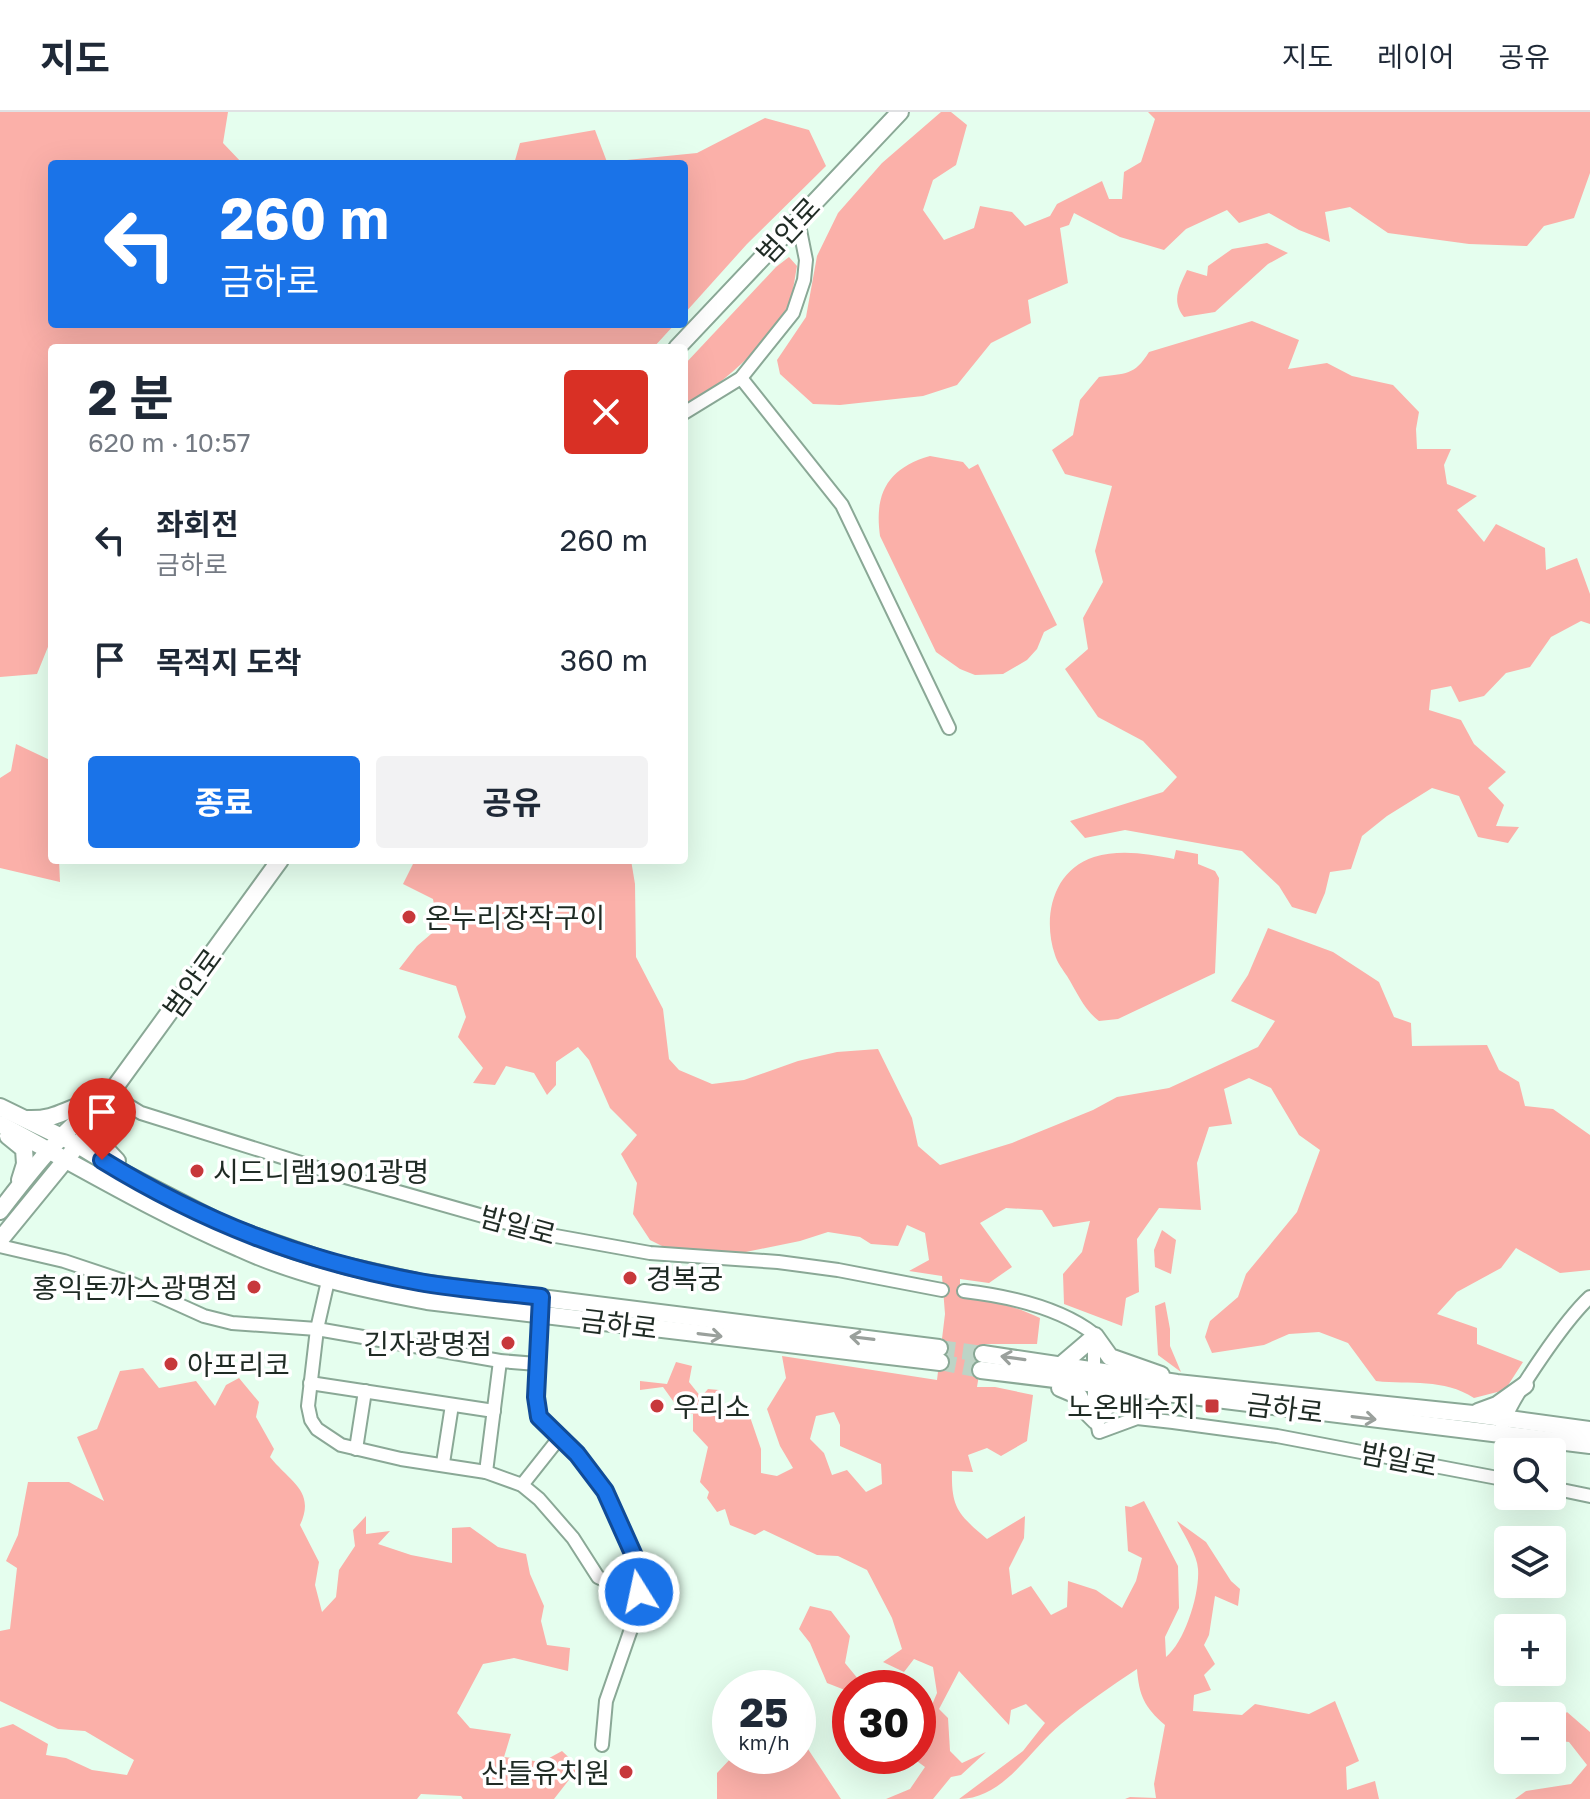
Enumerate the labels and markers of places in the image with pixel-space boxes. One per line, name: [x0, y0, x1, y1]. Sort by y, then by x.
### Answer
place label: 온누리장작구이: [425, 901, 605, 934]
marker: 온누리장작구이: [400, 908, 418, 926]
pin: [68, 1078, 136, 1160]
place label: 시드니램1901광명: [213, 1155, 429, 1188]
marker: 시드니램1901광명: [188, 1162, 206, 1180]
place label: 경복궁: [646, 1262, 723, 1295]
marker: 경복궁: [621, 1269, 639, 1287]
place label: 홍익돈까스광명점: [32, 1271, 238, 1304]
marker: 홍익돈까스광명점: [245, 1278, 263, 1296]
place label: 긴자광명점: [363, 1327, 492, 1360]
marker: 긴자광명점: [499, 1334, 517, 1352]
place label: 아프리코: [187, 1348, 290, 1381]
marker: 아프리코: [162, 1355, 180, 1373]
place label: 우리소: [673, 1390, 750, 1423]
place label: 노온배수지: [1067, 1390, 1196, 1423]
marker: 우리소: [648, 1397, 666, 1415]
marker: 노온배수지: [1203, 1397, 1221, 1415]
place label: 산들유치원: [481, 1756, 610, 1789]
marker: 산들유치원: [617, 1763, 635, 1781]

